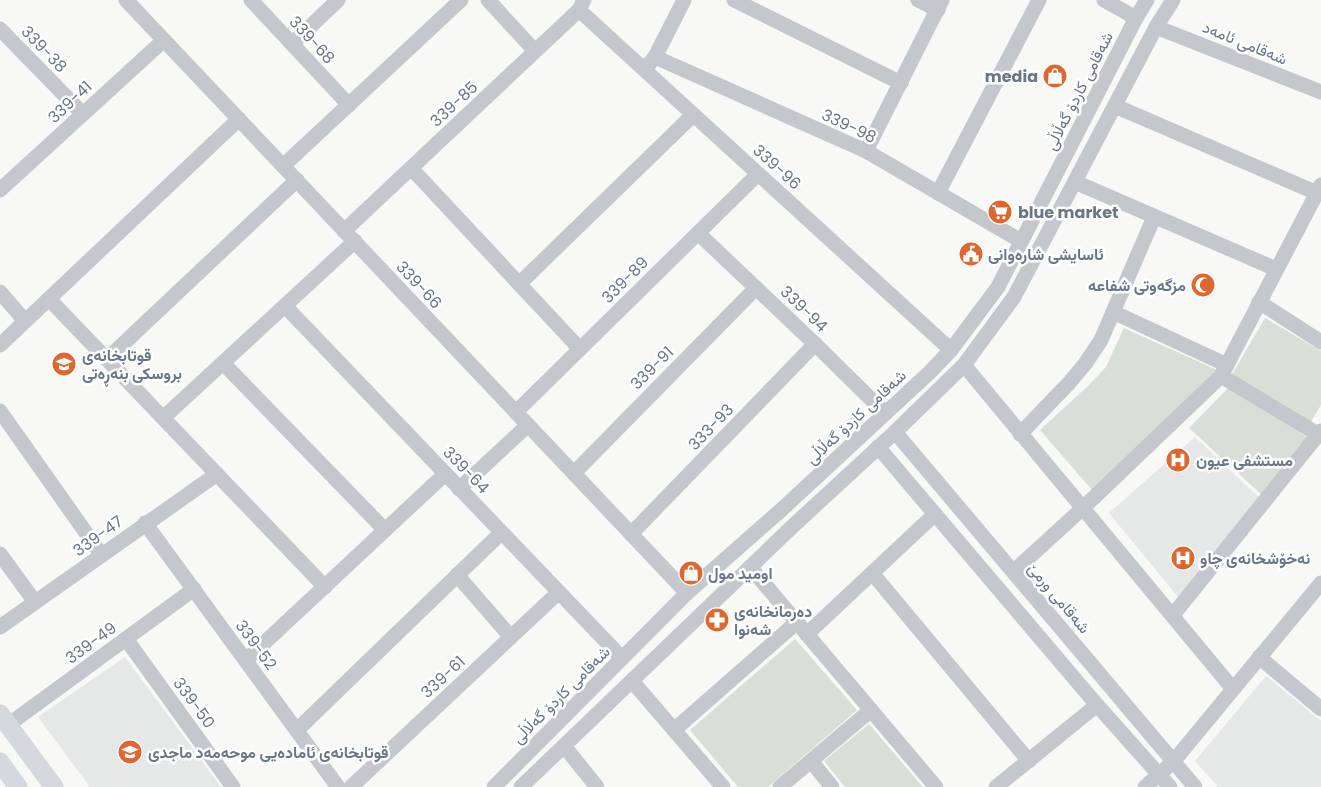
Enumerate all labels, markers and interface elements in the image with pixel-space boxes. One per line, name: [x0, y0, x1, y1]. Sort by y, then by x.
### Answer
street label: 339-68: [284, 11, 340, 69]
street label: شەقامی ئامەد: [1199, 16, 1291, 70]
street label: 339-38: [16, 20, 72, 78]
street label: شەقامی کاردۆ گەڵاڵی: [1039, 28, 1119, 154]
shop icon: media: [1042, 63, 1068, 89]
place label: media: [985, 65, 1038, 88]
street label: 339-41: [43, 76, 97, 128]
street label: 339-85: [425, 76, 483, 132]
street label: 339-98: [818, 103, 880, 149]
street label: 339-96: [748, 139, 806, 195]
supermarket icon: blue market: [987, 199, 1013, 225]
place label: blue market: [1018, 201, 1119, 224]
public building icon: ئاسایشی شارەوانی: [958, 241, 984, 267]
place label: ئاسایشی شارەوانی: [988, 243, 1104, 266]
street label: 339-89: [596, 251, 654, 309]
street label: 339-66: [391, 256, 447, 314]
mosque icon: مزگەوتی شفاعە: [1190, 272, 1216, 298]
place label: مزگەوتی شفاعە: [1088, 274, 1186, 297]
street label: 339-94: [775, 281, 833, 337]
street label: 339-91: [625, 341, 679, 395]
place label: قوتابخانەی بروسکی بنەڕەتی: [82, 344, 182, 387]
school or university icon: قوتابخانەی بروسکی بنەڕەتی: [51, 351, 77, 377]
street label: شەقامی کاردۆ گەڵاڵی: [801, 364, 911, 470]
street label: 333-93: [683, 399, 739, 455]
street label: 339-64: [438, 441, 494, 499]
hospital icon: مستشفى عيون: [1165, 447, 1191, 473]
place label: مستشفى عيون: [1196, 449, 1293, 472]
street label: 339-47: [68, 510, 128, 562]
hospital icon: نەخۆشخانەی چاو: [1170, 545, 1196, 571]
place label: نەخۆشخانەی چاو: [1200, 547, 1311, 570]
street label: شەقامی ورمێ: [1022, 557, 1096, 639]
shop icon: اوميد مول: [678, 560, 704, 586]
place label: اوميد مول: [708, 562, 773, 585]
place label: دەرمانخانەی شەنوا: [734, 600, 812, 641]
pharmacy icon: دەرمانخانەی شەنوا: [704, 607, 730, 633]
street label: 339-52: [230, 615, 282, 675]
street label: 339-49: [61, 617, 121, 669]
street label: شەقامی کاردۆ گەڵاڵی: [507, 641, 615, 749]
street label: 339-61: [416, 651, 470, 703]
street label: 339-50: [168, 673, 220, 733]
school or university icon: قوتابخانەی ئامادەیی موحەمەد ماجدی: [117, 739, 143, 765]
place label: قوتابخانەی ئامادەیی موحەمەد ماجدی: [148, 741, 389, 764]

